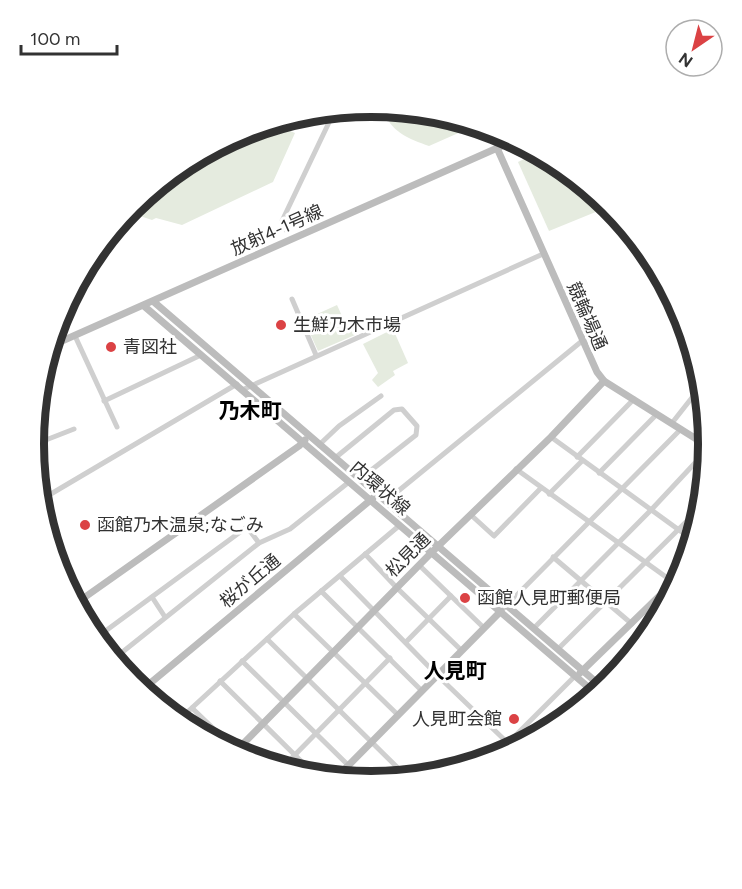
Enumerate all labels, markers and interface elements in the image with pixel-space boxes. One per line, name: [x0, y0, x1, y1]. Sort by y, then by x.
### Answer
scale bar: [21, 18, 117, 56]
north arrow: [664, 18, 724, 78]
text: 100 m: [30, 28, 80, 50]
text: N: [675, 49, 696, 71]
street label: 放射4-1号線: [228, 200, 326, 260]
street label: 競輪場通: [562, 279, 612, 353]
place label: 生鮮乃木市場: [293, 314, 401, 336]
marker: 生鮮乃木市場: [274, 318, 288, 332]
place label: 青図社: [123, 336, 177, 358]
marker: 青図社: [104, 340, 118, 354]
district label: 乃木町: [219, 398, 282, 423]
street label: 内環状線: [346, 456, 414, 520]
place label: 函館乃木温泉;なごみ: [97, 514, 264, 536]
marker: 函館乃木温泉;なごみ: [78, 518, 92, 532]
street label: 松見通: [381, 528, 435, 582]
street label: 桜が丘通: [215, 549, 285, 613]
place label: 函館人見町郵便局: [477, 587, 621, 609]
marker: 函館人見町郵便局: [458, 591, 472, 605]
district label: 人見町: [424, 658, 487, 683]
place label: 人見町会館: [412, 708, 502, 730]
marker: 人見町会館: [507, 712, 521, 726]

